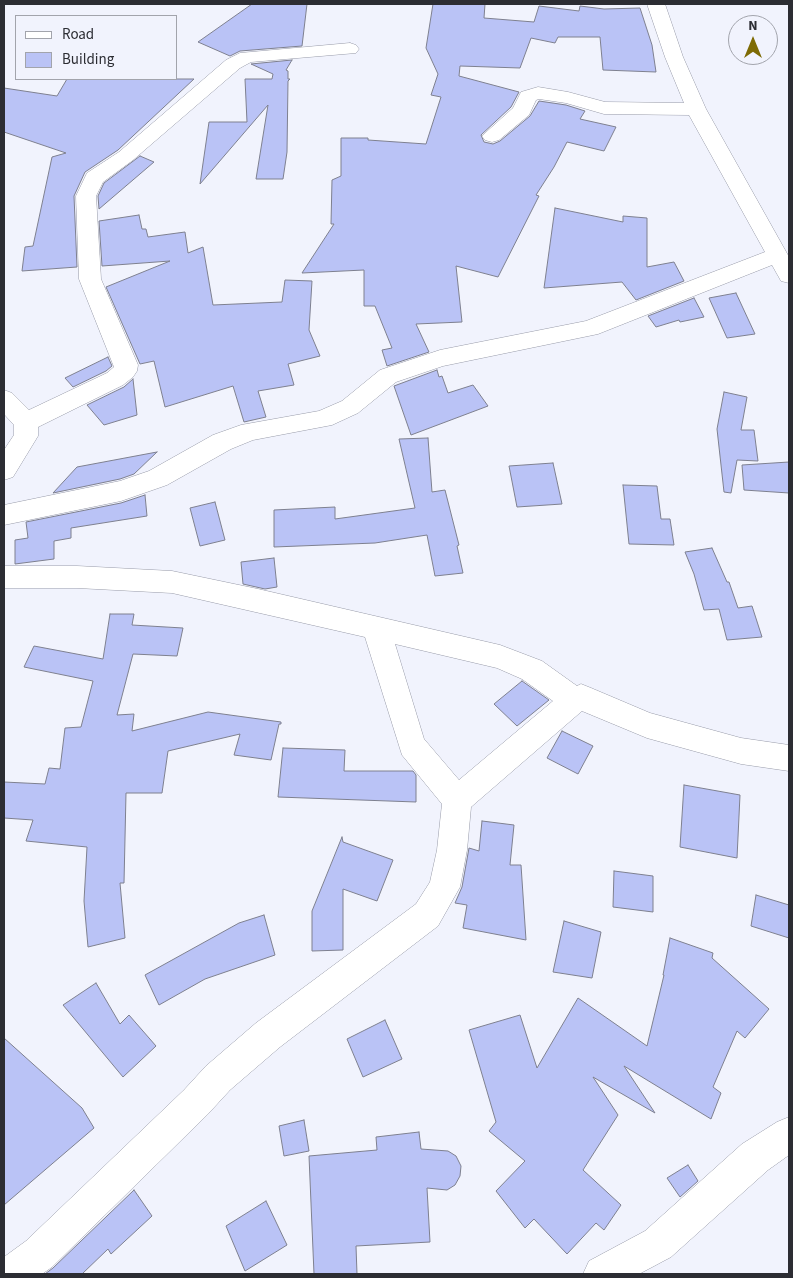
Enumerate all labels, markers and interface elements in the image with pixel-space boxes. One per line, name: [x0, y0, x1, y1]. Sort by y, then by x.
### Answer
legend: [15, 15, 178, 80]
north arrow: [728, 15, 778, 65]
text: N: [748, 16, 758, 36]
text: Road: [62, 24, 94, 45]
text: Building: [62, 49, 114, 70]

